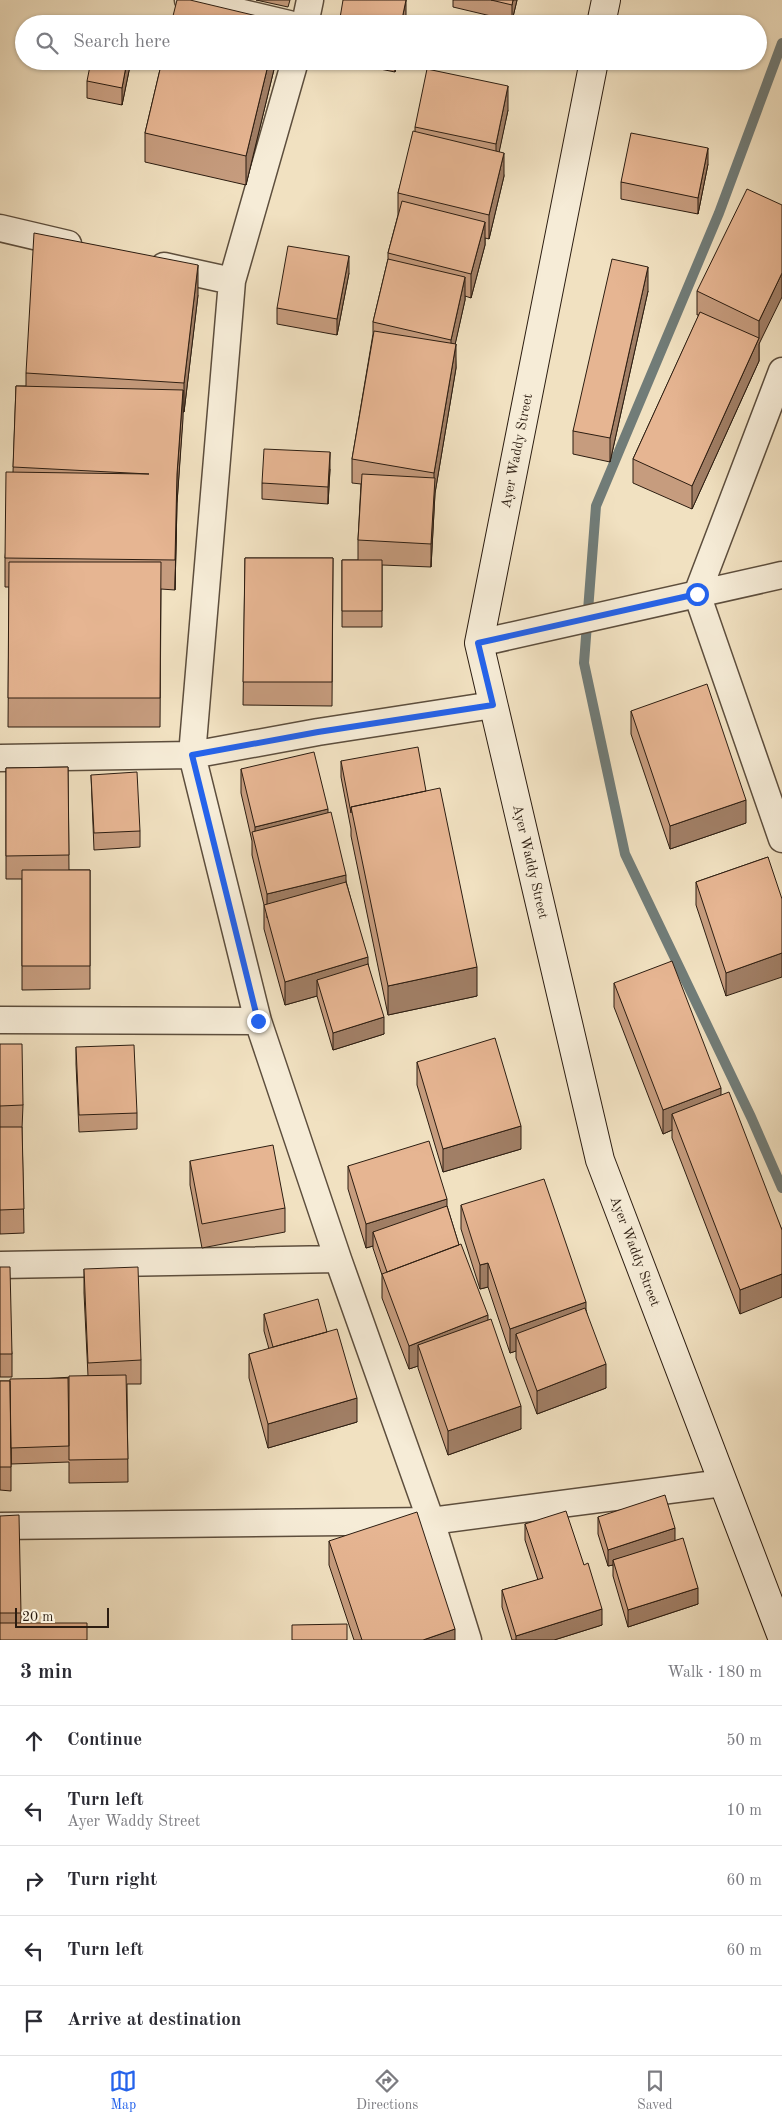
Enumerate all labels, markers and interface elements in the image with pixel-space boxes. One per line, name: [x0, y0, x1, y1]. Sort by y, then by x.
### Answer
search box: [15, 15, 767, 70]
icon: search: [33, 29, 61, 57]
text: Search here: [73, 33, 170, 52]
street label: Ayer Waddy Street: [499, 392, 535, 510]
route start: [686, 583, 709, 606]
street label: Ayer Waddy Street: [510, 803, 550, 920]
route end: [247, 1010, 270, 1033]
street label: Ayer Waddy Street: [607, 1194, 662, 1309]
scale bar: [15, 1605, 109, 1628]
text: 20 m: [22, 1610, 53, 1624]
text: 3 min: [20, 1662, 73, 1683]
text: Walk · 180 m: [667, 1665, 762, 1681]
icon: ahead: [20, 1727, 48, 1755]
text: Continue: [67, 1731, 142, 1750]
text: 50 m: [726, 1733, 762, 1749]
text: Turn left: [67, 1791, 144, 1810]
icon: left: [20, 1797, 48, 1825]
text: 10 m: [726, 1803, 762, 1819]
text: Ayer Waddy Street: [67, 1814, 200, 1830]
icon: right: [20, 1867, 48, 1895]
text: Turn right: [67, 1871, 157, 1890]
text: 60 m: [726, 1873, 762, 1889]
icon: left: [20, 1937, 48, 1965]
text: Turn left: [67, 1941, 144, 1960]
text: 60 m: [726, 1943, 762, 1959]
icon: arrive: [20, 2007, 48, 2035]
text: Arrive at destination: [67, 2011, 241, 2030]
tab: Map: [109, 2067, 137, 2114]
tab: Directions: [356, 2067, 418, 2114]
tab: Saved: [637, 2067, 673, 2114]

